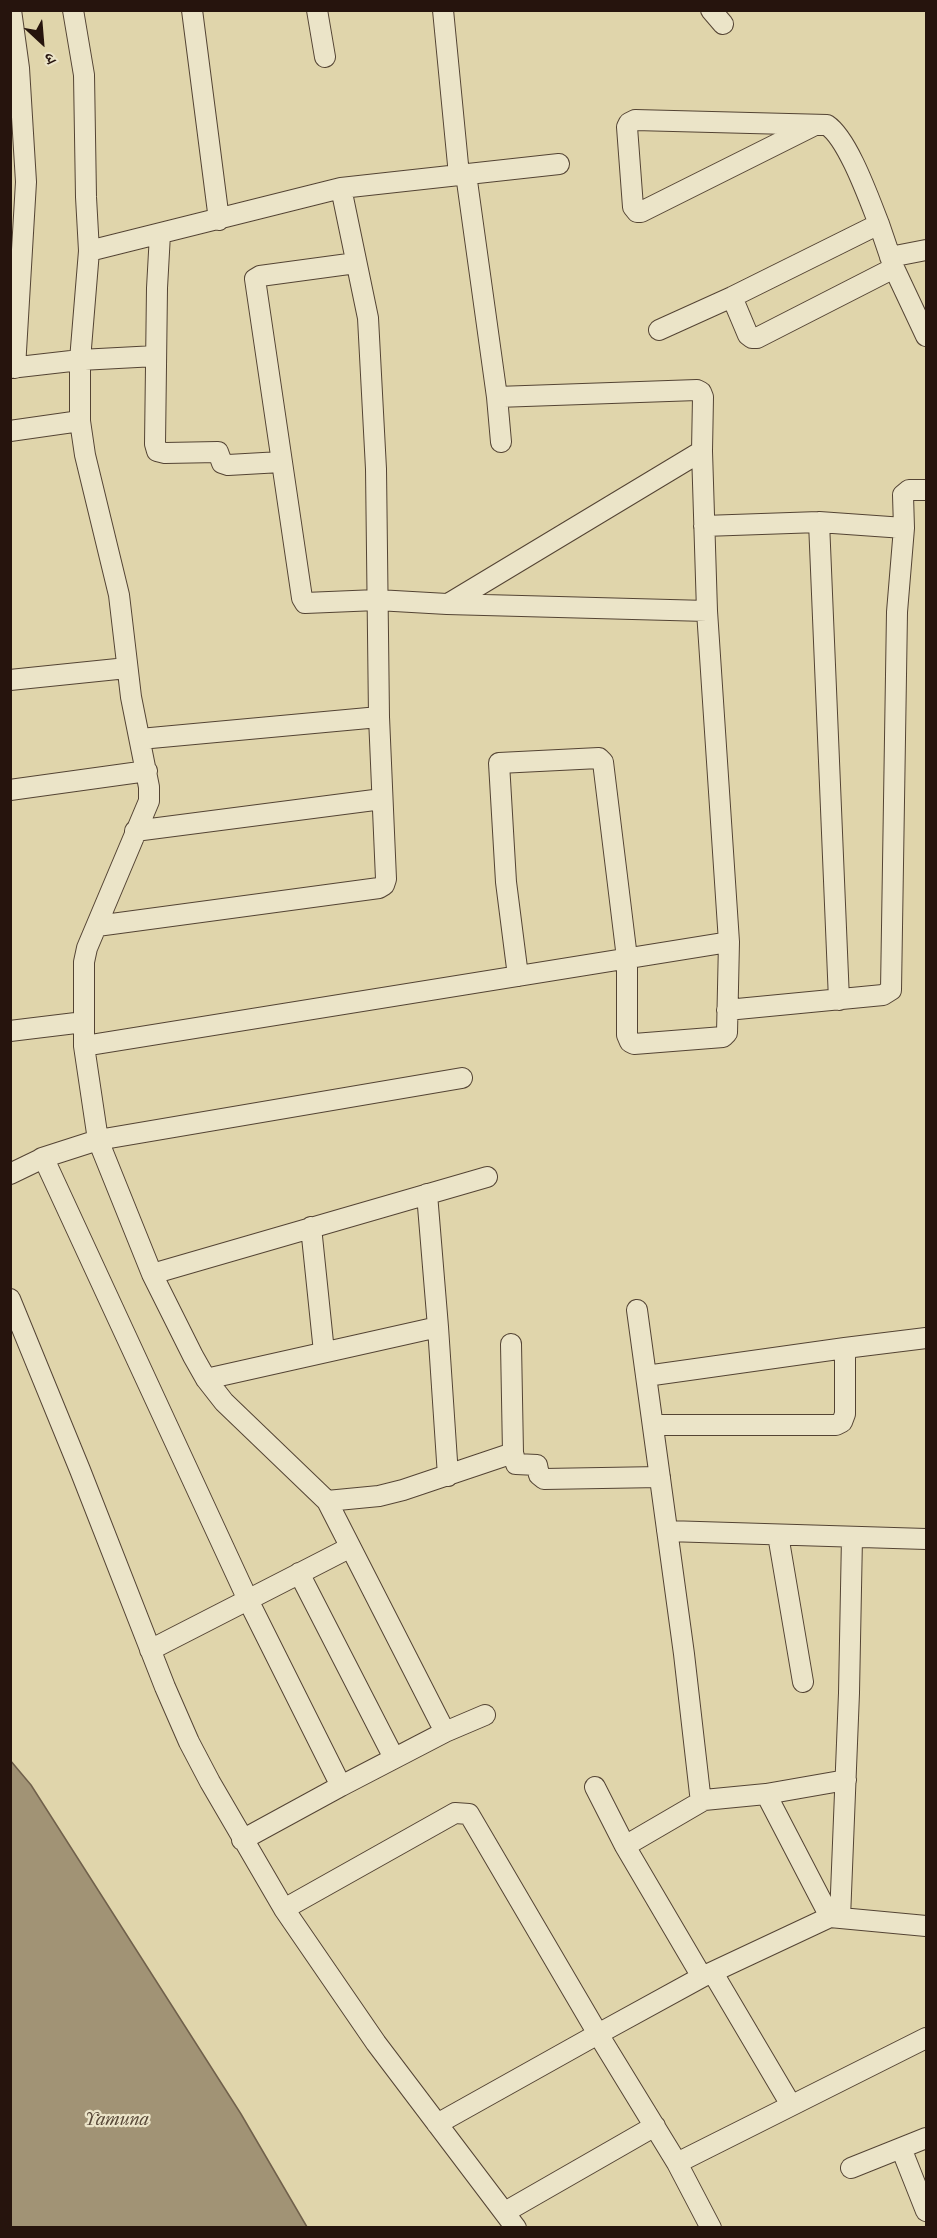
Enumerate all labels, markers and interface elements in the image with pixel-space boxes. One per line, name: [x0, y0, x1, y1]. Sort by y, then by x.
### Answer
north arrow: [12, 12, 72, 72]
text: उ: [42, 48, 58, 69]
water label: Yamuna: [85, 2110, 149, 2132]

